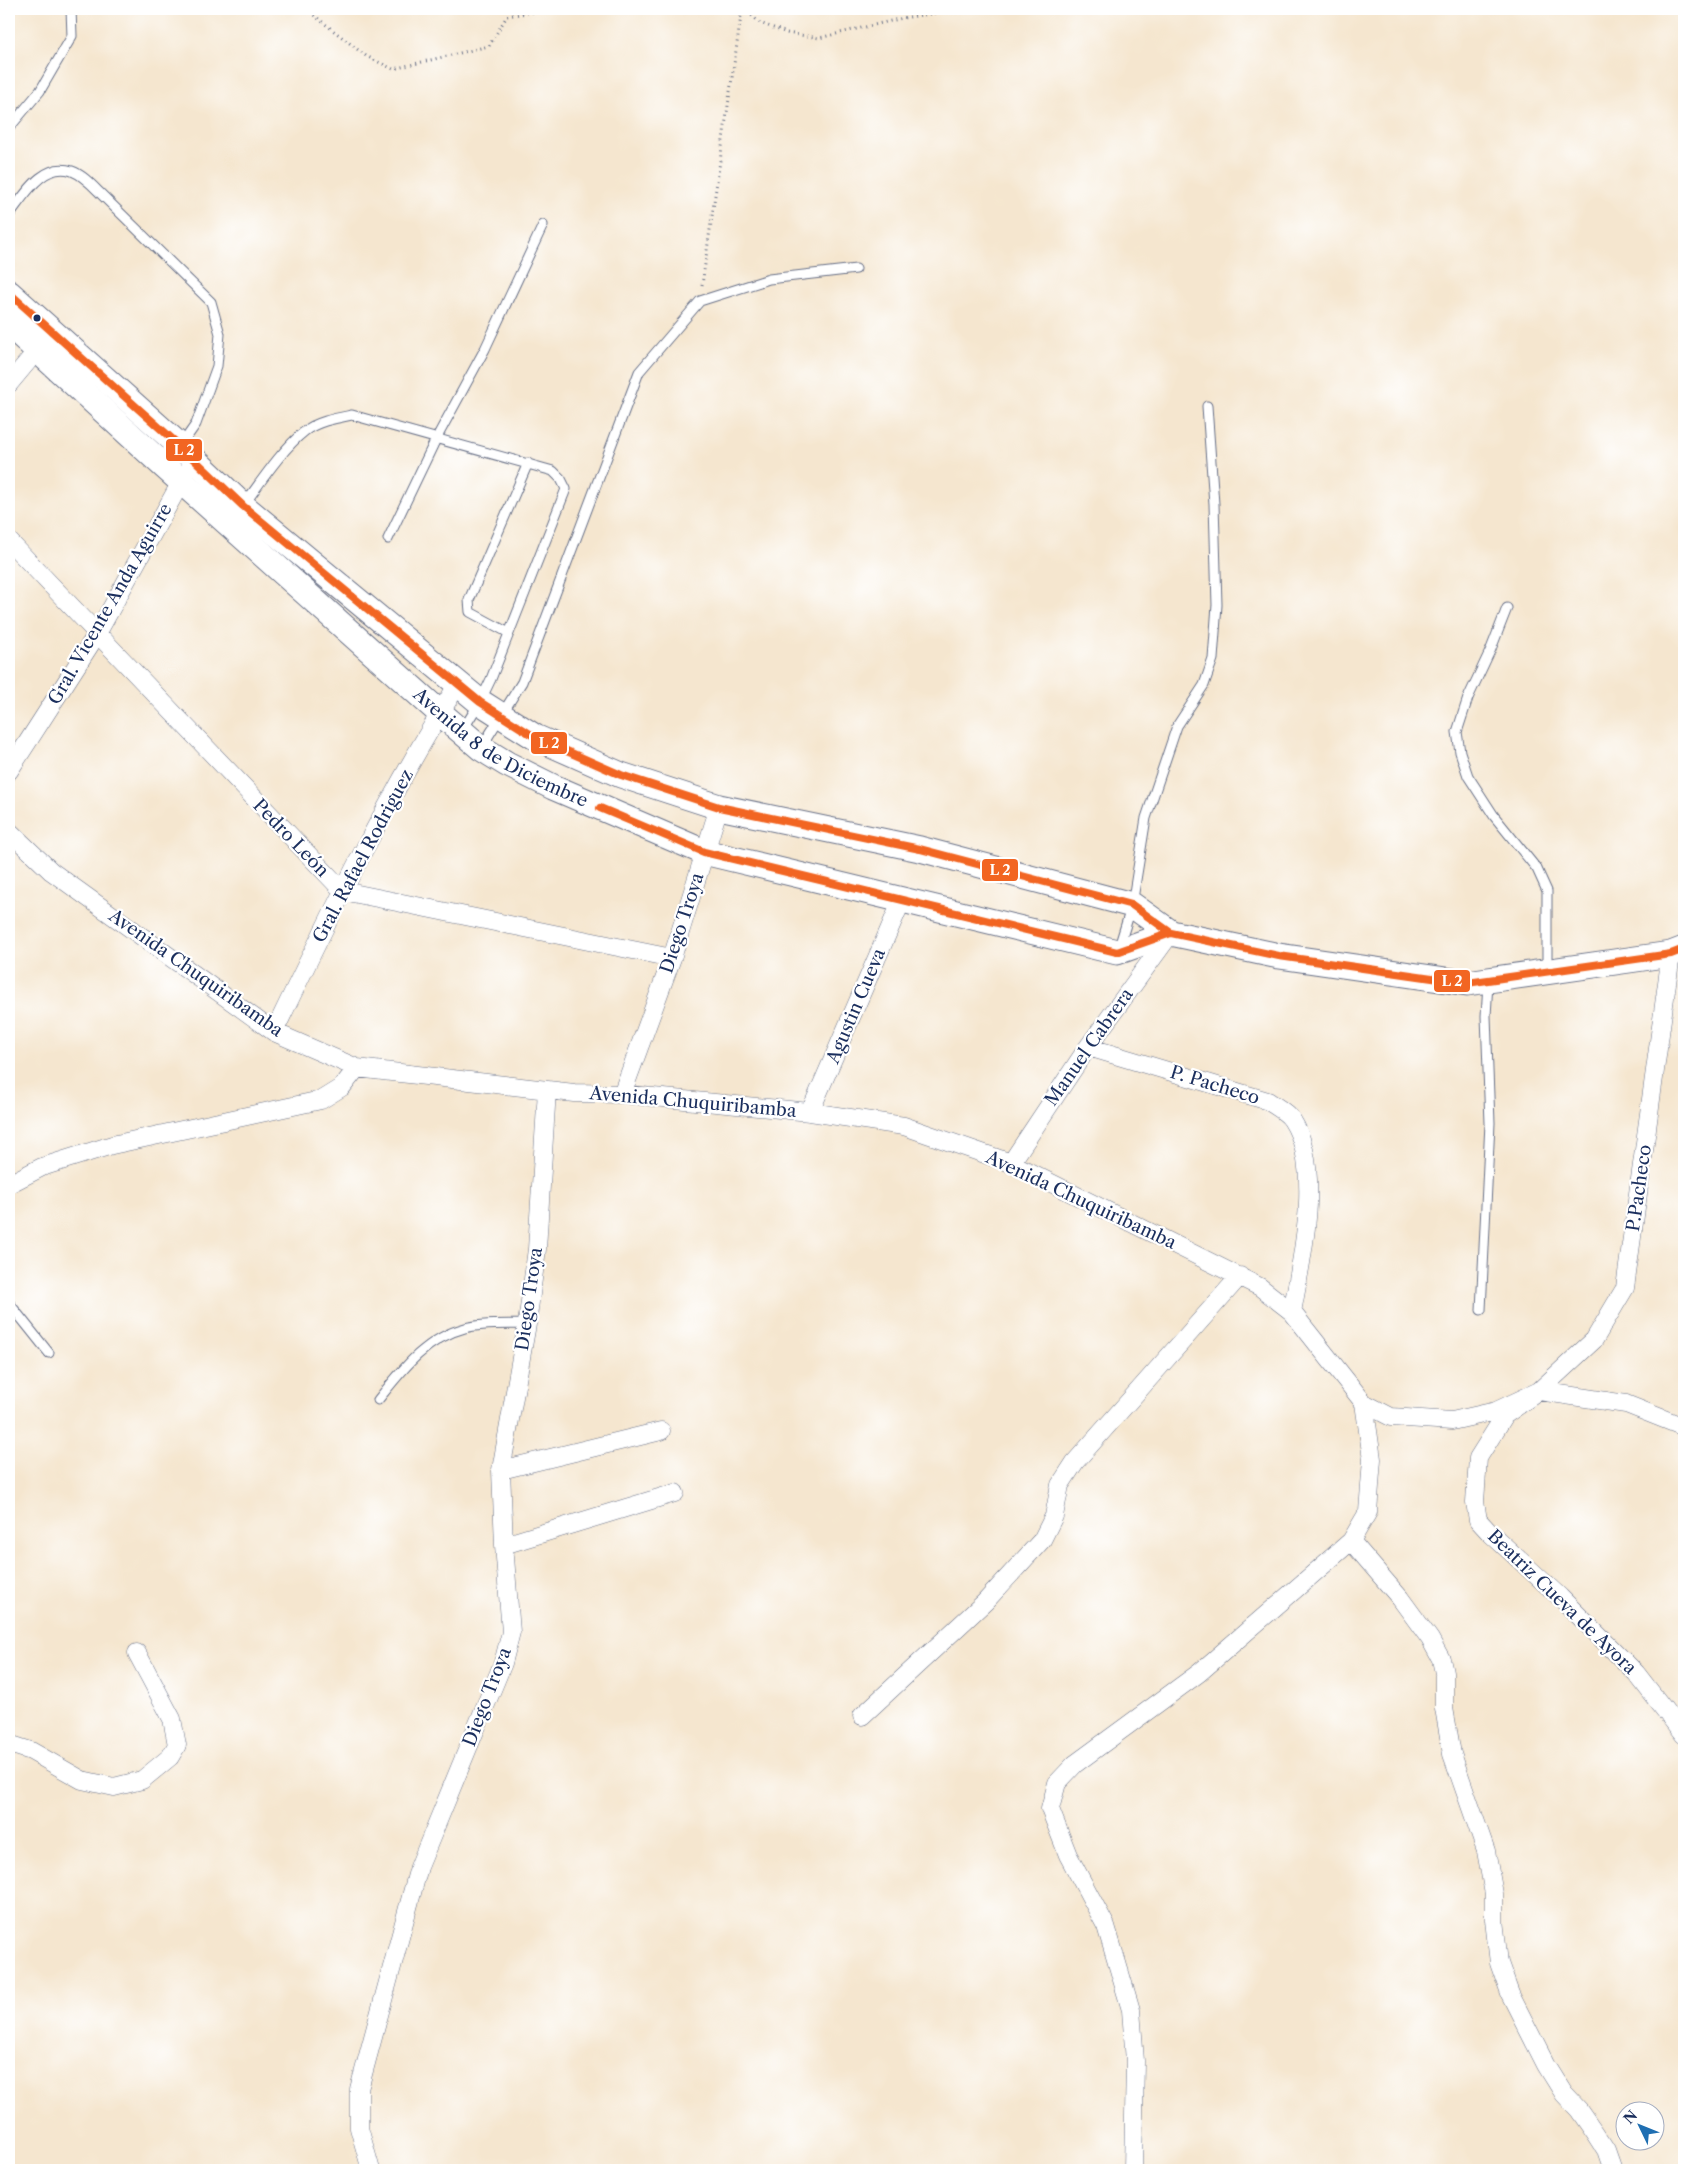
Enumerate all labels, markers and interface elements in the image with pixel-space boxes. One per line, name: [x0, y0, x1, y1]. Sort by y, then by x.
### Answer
unlabelled marker: [32, 313, 42, 323]
line badge: L 2: [165, 438, 203, 462]
text: L 2: [173, 441, 195, 459]
street label: Gral. Vicente Anda Aguirre: [43, 499, 177, 709]
street label: Avenida 8 de Diciembre: [408, 683, 591, 812]
line badge: L 2: [530, 731, 568, 755]
text: L 2: [538, 734, 560, 752]
street label: Gral. Rafael Rodriguez: [308, 766, 418, 946]
street label: Pedro León: [248, 794, 334, 882]
line badge: L 2: [981, 858, 1019, 882]
text: L 2: [989, 861, 1011, 879]
street label: Diego Troya: [655, 870, 709, 976]
street label: Avenida Chuquiribamba: [104, 904, 288, 1042]
street label: Agustin Cueva: [821, 945, 890, 1068]
line badge: L 2: [1433, 969, 1471, 993]
text: L 2: [1441, 972, 1463, 990]
street label: Manuel Cabrera: [1040, 983, 1138, 1110]
street label: P. Pacheco: [1168, 1061, 1262, 1109]
street label: Avenida Chuquiribamba: [588, 1082, 798, 1122]
street label: P.Pacheco: [1622, 1143, 1656, 1233]
street label: Avenida Chuquiribamba: [981, 1146, 1180, 1254]
street label: Diego Troya: [511, 1245, 547, 1352]
street label: Beatriz Cueva de Ayora: [1483, 1525, 1641, 1679]
street label: Diego Troya: [458, 1644, 516, 1750]
north arrow: [1616, 2102, 1666, 2152]
text: N: [1620, 2107, 1641, 2128]

